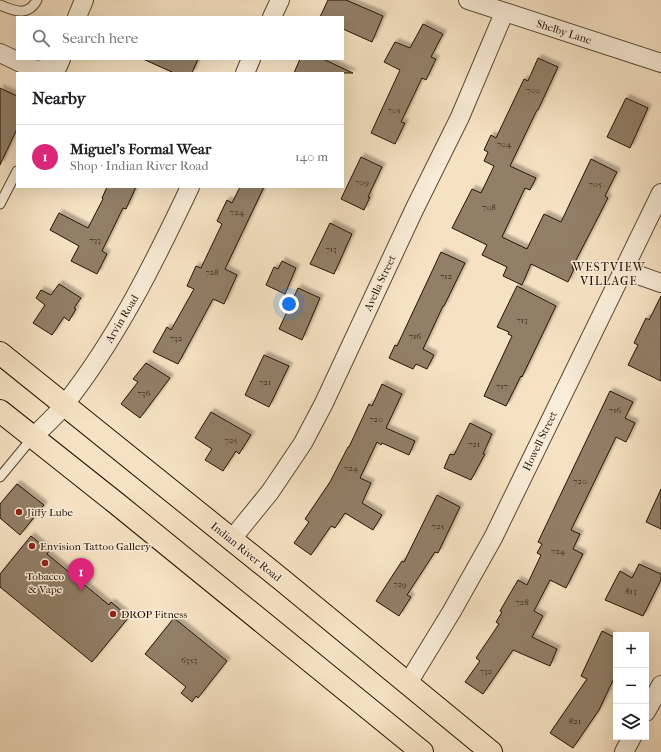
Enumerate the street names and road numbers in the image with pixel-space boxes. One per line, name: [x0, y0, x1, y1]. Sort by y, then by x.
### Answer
street label: Shelby Lane: [535, 17, 594, 47]
street label: Avella Street: [361, 253, 399, 314]
street label: Arvin Road: [102, 292, 142, 346]
street label: Howell Street: [520, 409, 560, 473]
street label: Indian River Road: [208, 520, 285, 585]

